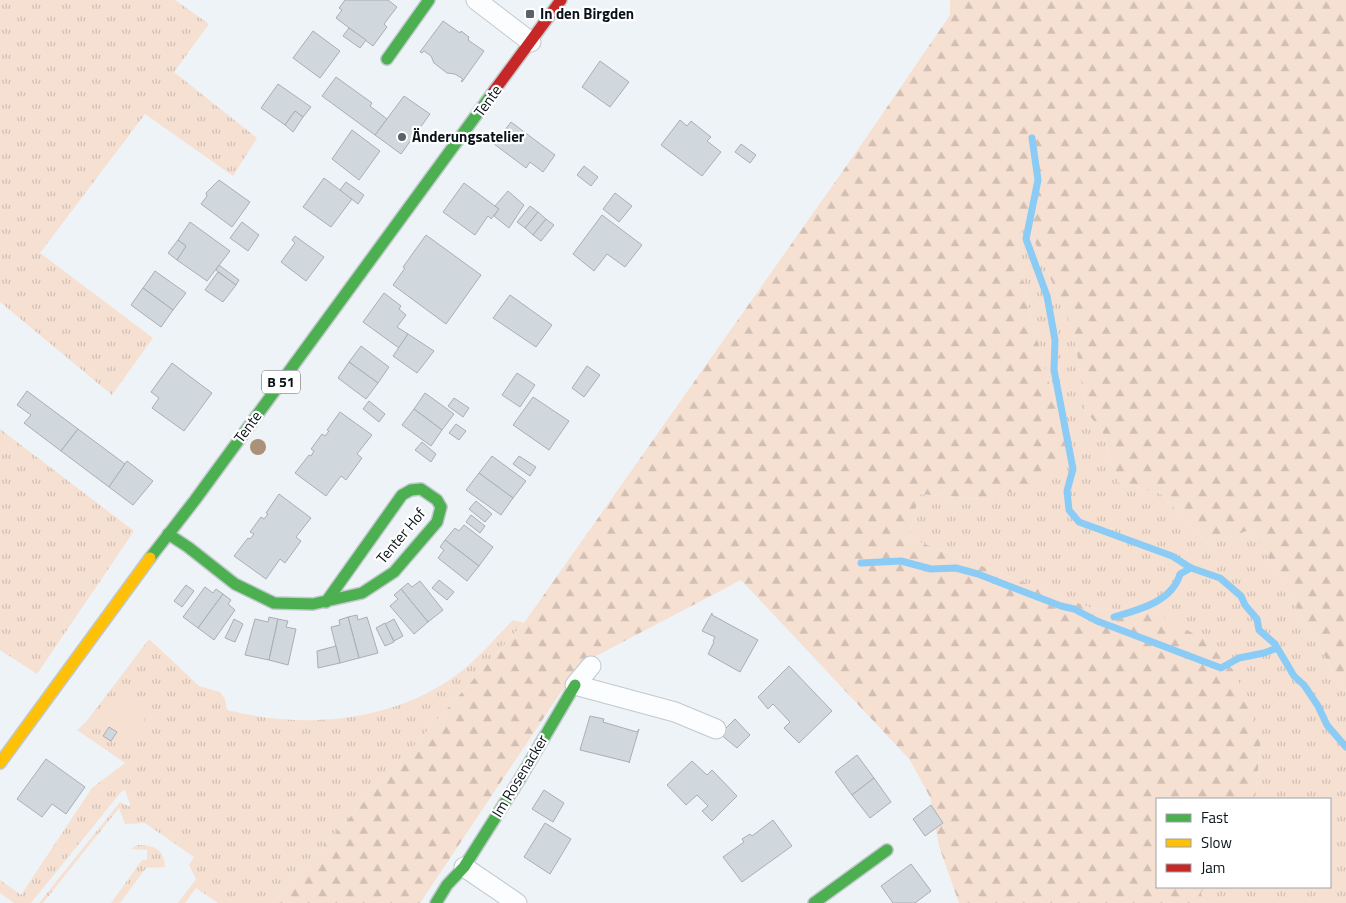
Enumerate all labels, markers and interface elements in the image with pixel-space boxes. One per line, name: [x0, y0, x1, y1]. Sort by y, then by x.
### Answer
place label: In den Birgden: [540, 2, 634, 25]
marker: In den Birgden: [524, 8, 536, 20]
street label: Tente: [468, 80, 507, 122]
place label: Änderungsatelier: [412, 125, 525, 148]
marker: Änderungsatelier: [396, 131, 408, 143]
road number: B 51: [262, 371, 300, 394]
street label: Tente: [228, 406, 267, 448]
street label: Tenter Hof: [370, 503, 431, 568]
street label: Im Rosenacker: [486, 730, 553, 822]
legend: [1156, 798, 1331, 888]
text: Fast: [1201, 806, 1229, 829]
text: Slow: [1201, 831, 1232, 854]
text: Jam: [1201, 856, 1225, 879]

